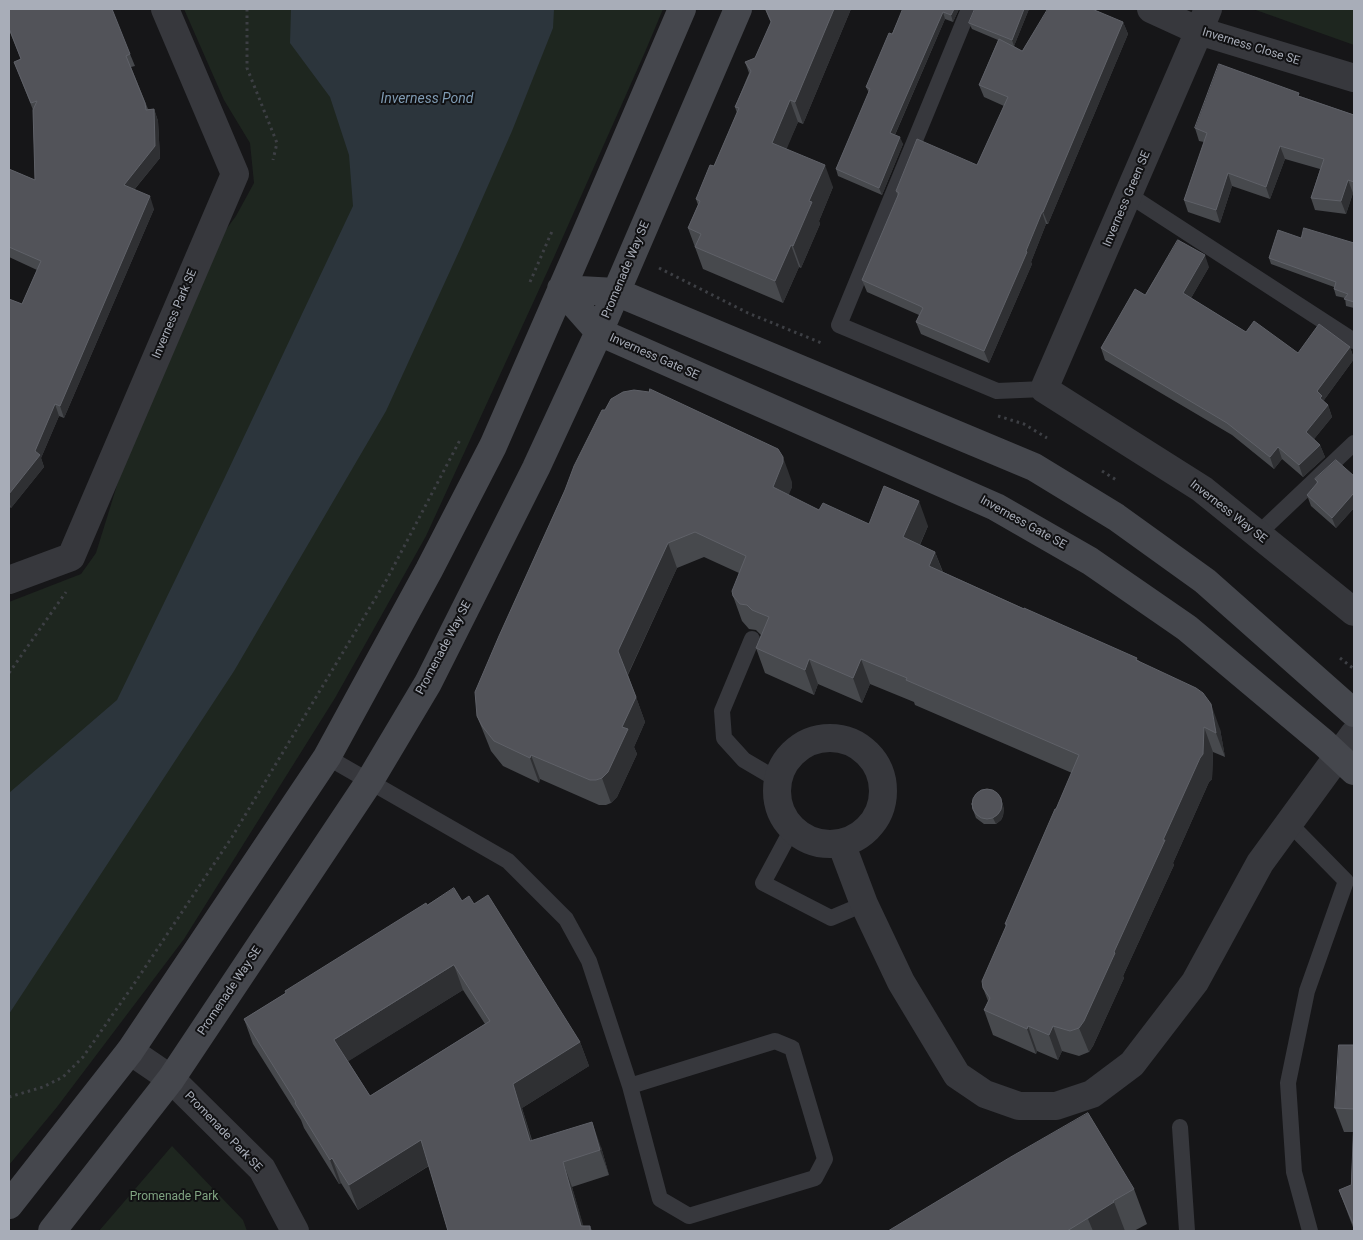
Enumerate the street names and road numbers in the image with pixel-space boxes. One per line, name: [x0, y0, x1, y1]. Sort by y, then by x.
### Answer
street label: Inverness Close SE: [1200, 25, 1302, 69]
street label: Inverness Green SE: [1100, 149, 1154, 249]
street label: Promenade Way SE: [599, 219, 653, 321]
street label: Inverness Park SE: [150, 267, 200, 361]
street label: Inverness Gate SE: [607, 331, 701, 383]
street label: Inverness Way SE: [1187, 477, 1269, 547]
street label: Inverness Gate SE: [977, 493, 1069, 553]
street label: Promenade Way SE: [413, 599, 475, 697]
street label: Promenade Way SE: [195, 944, 265, 1038]
street label: Promenade Park SE: [181, 1089, 265, 1175]

